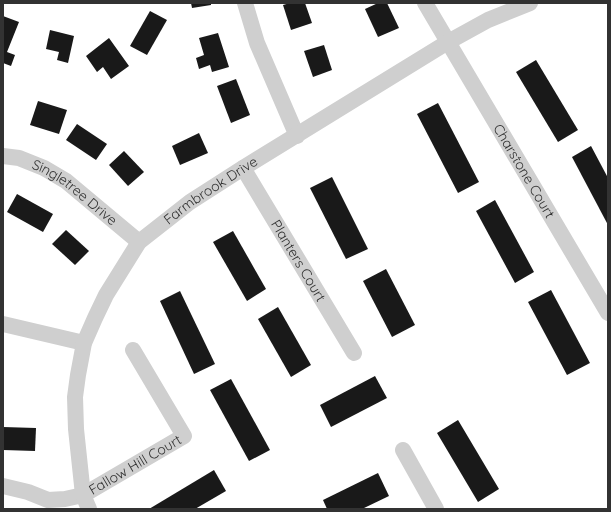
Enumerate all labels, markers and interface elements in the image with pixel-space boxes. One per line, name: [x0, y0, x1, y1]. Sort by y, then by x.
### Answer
street label: Charstone Court: [489, 121, 559, 221]
street label: Farmbrook Drive: [160, 152, 261, 228]
street label: Singletree Drive: [29, 155, 121, 229]
street label: Planters Court: [267, 216, 330, 305]
street label: Fallow Hill Court: [85, 430, 185, 499]

